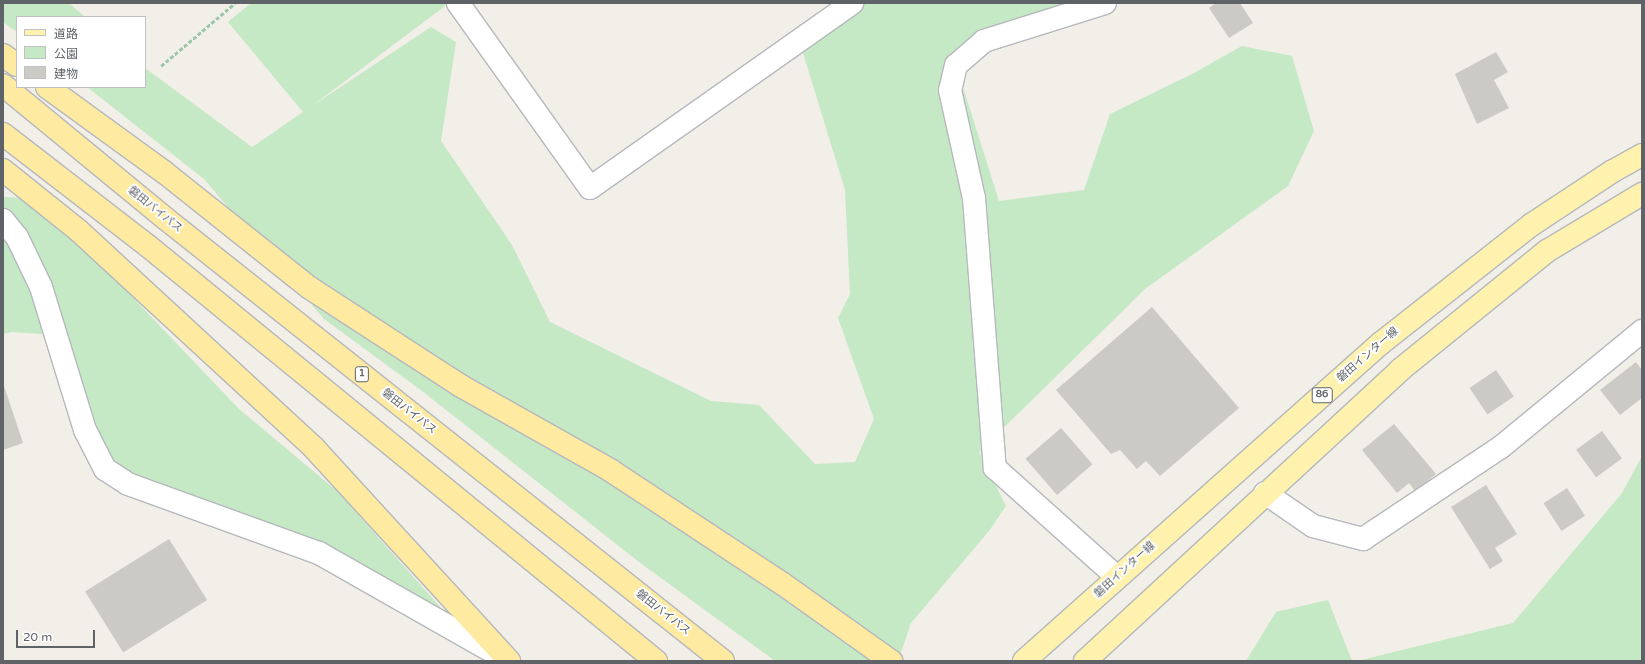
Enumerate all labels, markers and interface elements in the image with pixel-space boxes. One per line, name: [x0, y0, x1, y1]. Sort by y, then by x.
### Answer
legend: [16, 16, 146, 88]
text: 道路: [54, 27, 78, 41]
text: 公園: [54, 47, 78, 61]
text: 建物: [54, 67, 78, 81]
street label: 磐田バイパス: [125, 184, 185, 236]
street label: 磐田インター線: [1335, 325, 1401, 385]
road number: 1: [354, 366, 370, 382]
street label: 磐田バイパス: [379, 386, 439, 438]
road number: 86: [1311, 387, 1333, 403]
street label: 磐田インター線: [1092, 539, 1158, 601]
street label: 磐田バイパス: [633, 587, 693, 639]
scale bar: [18, 622, 97, 648]
text: 20 m: [23, 630, 52, 644]

